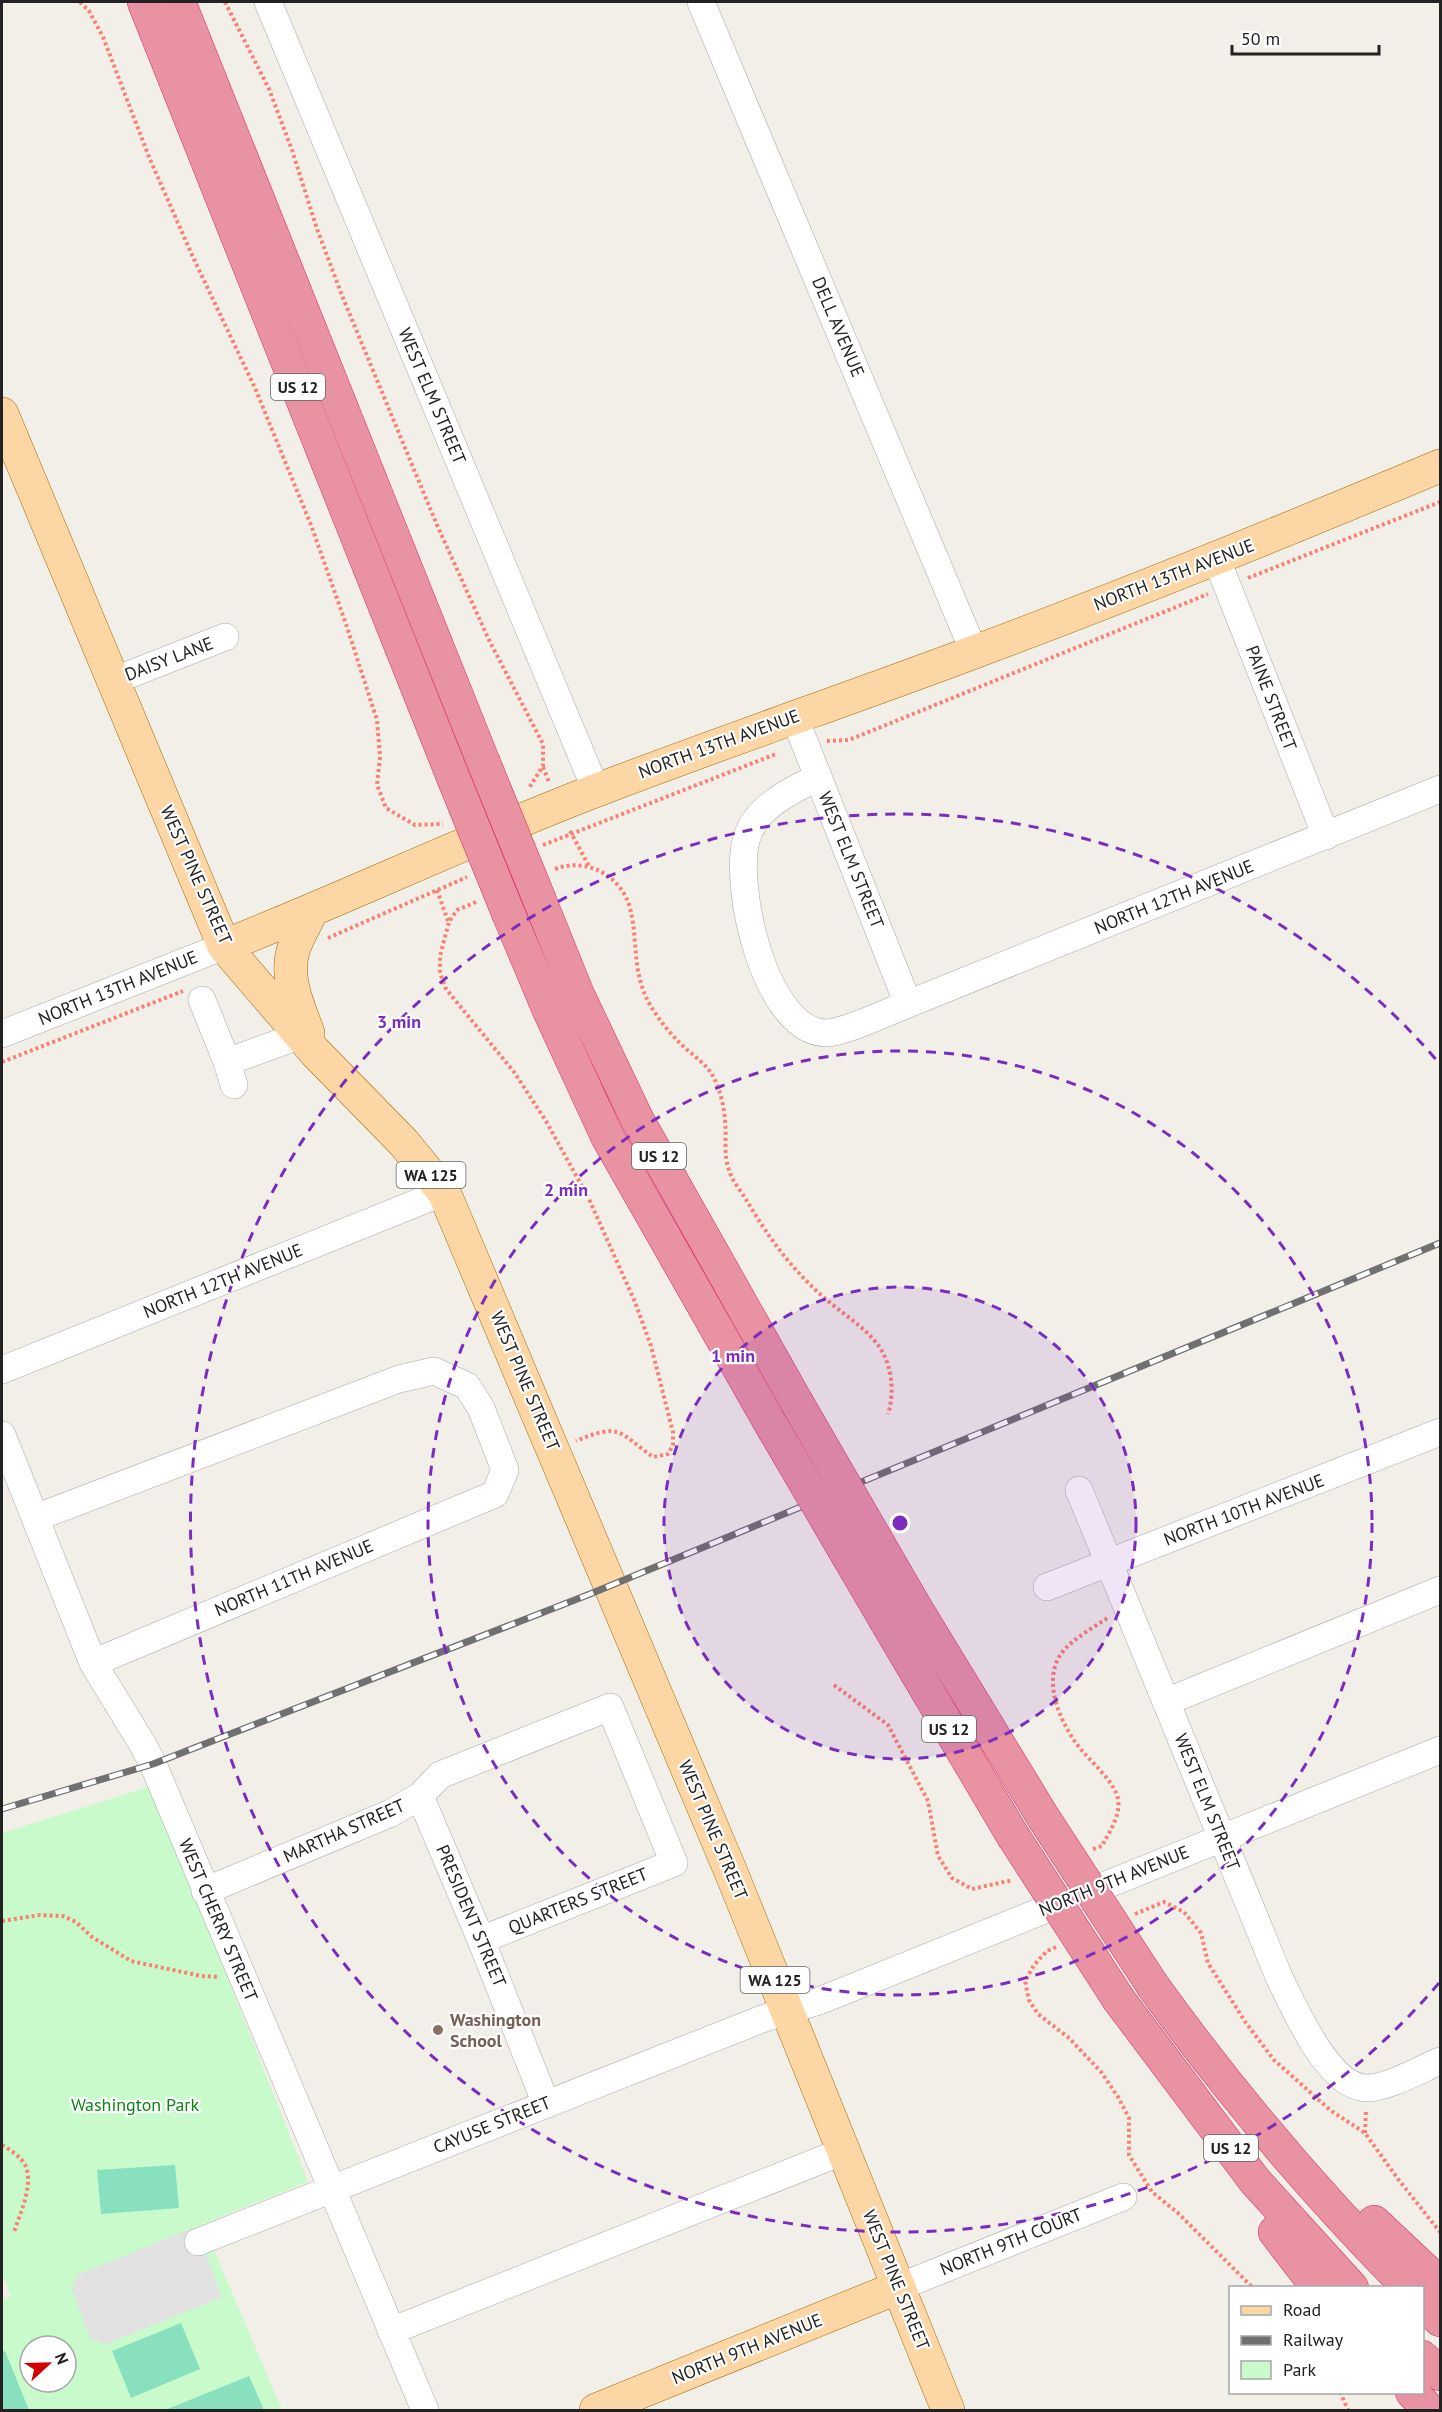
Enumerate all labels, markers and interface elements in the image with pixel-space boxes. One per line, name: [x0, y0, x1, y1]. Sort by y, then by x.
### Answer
scale bar: [1232, 18, 1379, 56]
text: 50 m: [1241, 27, 1280, 50]
street label: DELL AVENUE: [807, 273, 870, 380]
street label: WEST ELM STREET: [393, 324, 472, 467]
road number: US 12: [271, 374, 325, 400]
street label: NORTH 13TH AVENUE: [1090, 533, 1257, 616]
street label: DAISY LANE: [121, 631, 216, 686]
street label: PAINE STREET: [1241, 642, 1302, 754]
street label: NORTH 13TH AVENUE: [635, 704, 803, 783]
street label: WEST ELM STREET: [814, 788, 889, 932]
street label: WEST PINE STREET: [156, 802, 237, 948]
street label: NORTH 12TH AVENUE: [1091, 854, 1257, 939]
street label: NORTH 13TH AVENUE: [35, 945, 201, 1030]
text: 3 min: [377, 1010, 421, 1033]
road number: US 12: [632, 1143, 686, 1169]
road number: WA 125: [396, 1162, 466, 1188]
text: 2 min: [544, 1178, 588, 1201]
street label: NORTH 12TH AVENUE: [140, 1238, 306, 1323]
street label: WEST PINE STREET: [486, 1307, 565, 1454]
text: 1 min: [711, 1344, 755, 1367]
street label: NORTH 10TH AVENUE: [1160, 1468, 1327, 1551]
centre of rings: [890, 1513, 910, 1533]
street label: NORTH 11TH AVENUE: [211, 1534, 377, 1621]
road number: US 12: [922, 1716, 976, 1742]
street label: WEST ELM STREET: [1170, 1730, 1245, 1874]
street label: WEST PINE STREET: [674, 1756, 753, 1903]
street label: MARTHA STREET: [279, 1793, 408, 1868]
street label: WEST CHERRY STREET: [174, 1835, 263, 2005]
street label: NORTH 9TH AVENUE: [1035, 1840, 1192, 1921]
street label: PRESIDENT STREET: [431, 1841, 512, 1990]
street label: QUARTERS STREET: [505, 1862, 651, 1939]
road number: WA 125: [740, 1967, 810, 1993]
place label: Washington School: [450, 2008, 541, 2052]
marker: Washington School: [431, 2023, 445, 2037]
street label: CAYUSE STREET: [430, 2091, 554, 2159]
park label: Washington Park: [71, 2093, 199, 2116]
road number: US 12: [1204, 2135, 1258, 2161]
street label: NORTH 9TH COURT: [936, 2203, 1085, 2280]
street label: WEST PINE STREET: [858, 2206, 935, 2353]
legend: [1229, 2286, 1424, 2394]
text: Road: [1283, 2298, 1321, 2321]
street label: NORTH 9TH AVENUE: [668, 2308, 825, 2389]
text: Railway: [1283, 2328, 1344, 2351]
north arrow: [18, 2334, 78, 2394]
text: N: [51, 2350, 73, 2367]
text: Park: [1283, 2358, 1316, 2381]

